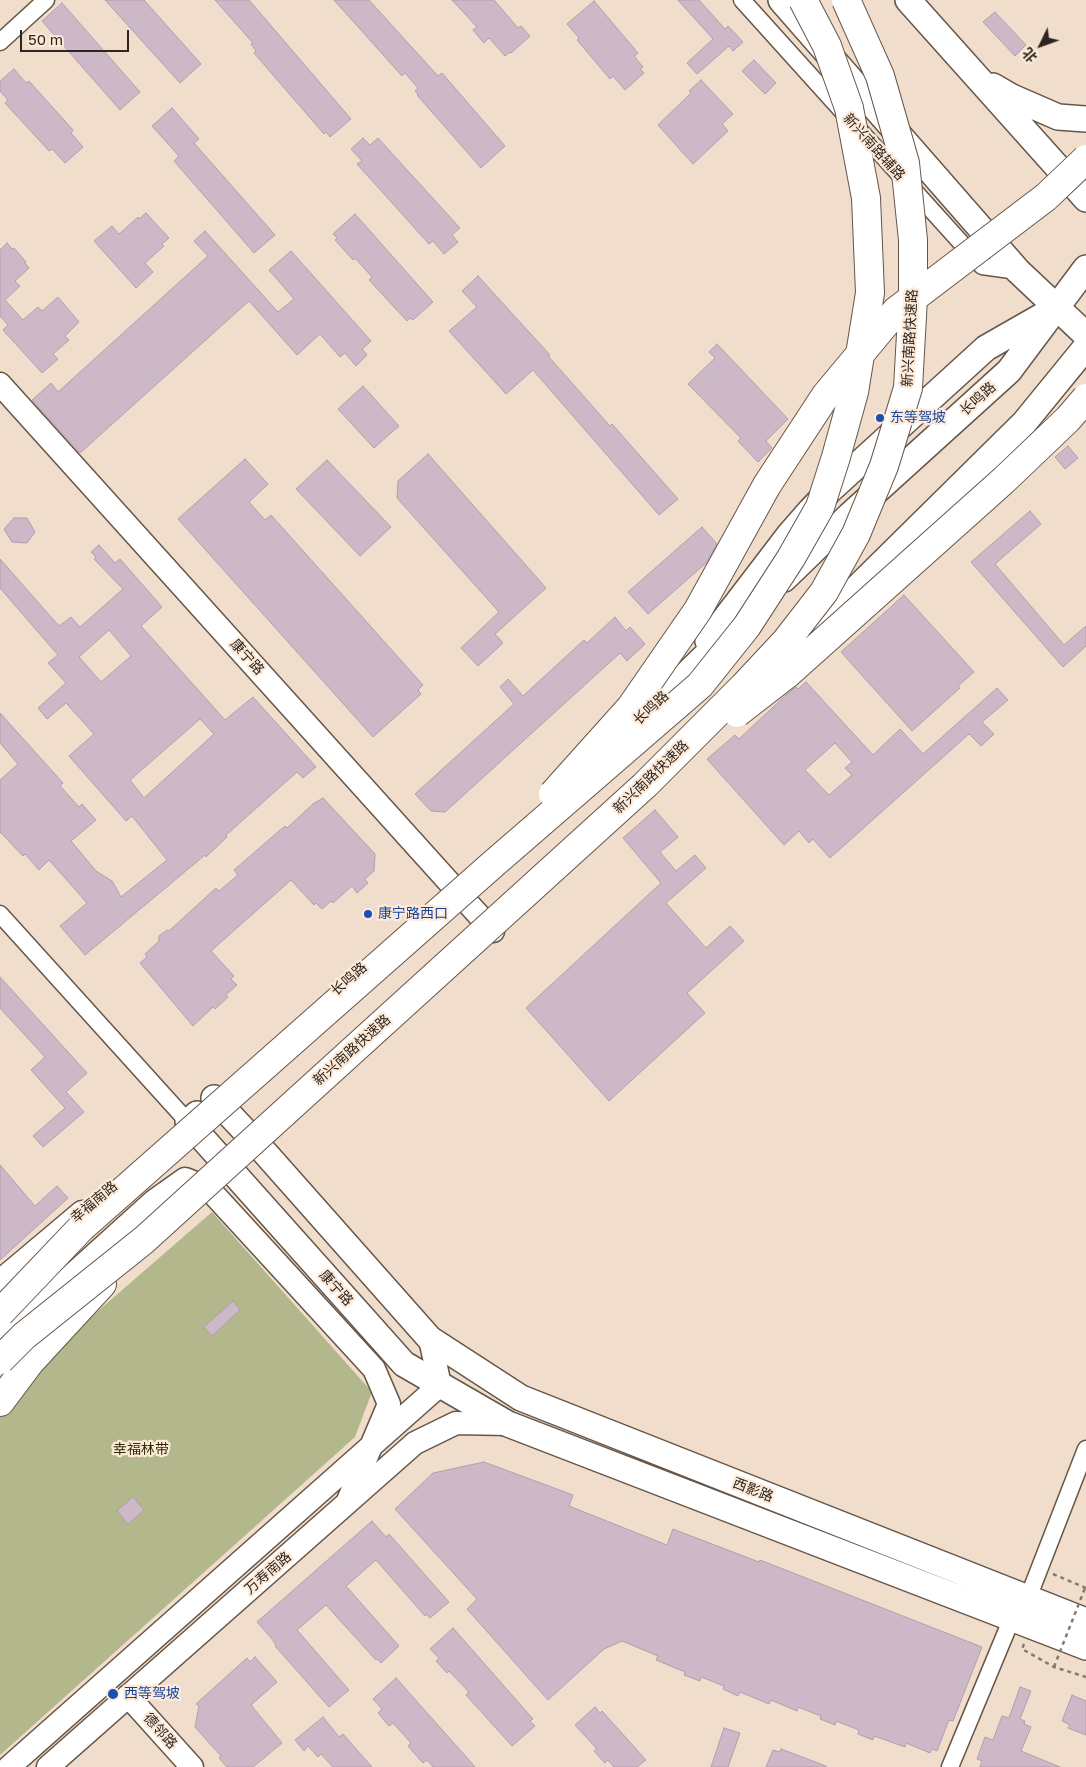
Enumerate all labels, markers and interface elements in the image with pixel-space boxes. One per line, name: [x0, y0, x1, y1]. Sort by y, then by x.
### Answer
scale bar: [22, 20, 131, 52]
north arrow: [1016, 20, 1066, 70]
text: 50 m: [28, 30, 63, 48]
text: 北: [1018, 44, 1040, 66]
street label: 新兴南路辅路: [840, 110, 908, 184]
street label: 新兴南路快速路: [899, 289, 921, 387]
street label: 长鸣路: [957, 379, 999, 419]
place label: 东等驾坡: [890, 410, 946, 426]
marker: 东等驾坡: [874, 412, 886, 424]
street label: 康宁路: [227, 636, 267, 678]
street label: 长鸣路: [630, 688, 672, 728]
street label: 新兴南路快速路: [610, 737, 692, 817]
place label: 康宁路西口: [378, 906, 448, 922]
marker: 康宁路西口: [362, 908, 374, 920]
street label: 长鸣路: [328, 959, 370, 999]
street label: 新兴南路快速路: [310, 1011, 394, 1089]
street label: 幸福南路: [67, 1178, 121, 1226]
street label: 康宁路: [316, 1267, 356, 1309]
park label: 幸福林带: [113, 1442, 169, 1458]
street label: 西影路: [730, 1475, 776, 1505]
street label: 万寿南路: [241, 1548, 295, 1598]
place label: 西等驾坡: [124, 1686, 180, 1702]
marker: 西等驾坡: [106, 1687, 120, 1701]
street label: 德邻路: [140, 1710, 180, 1752]

